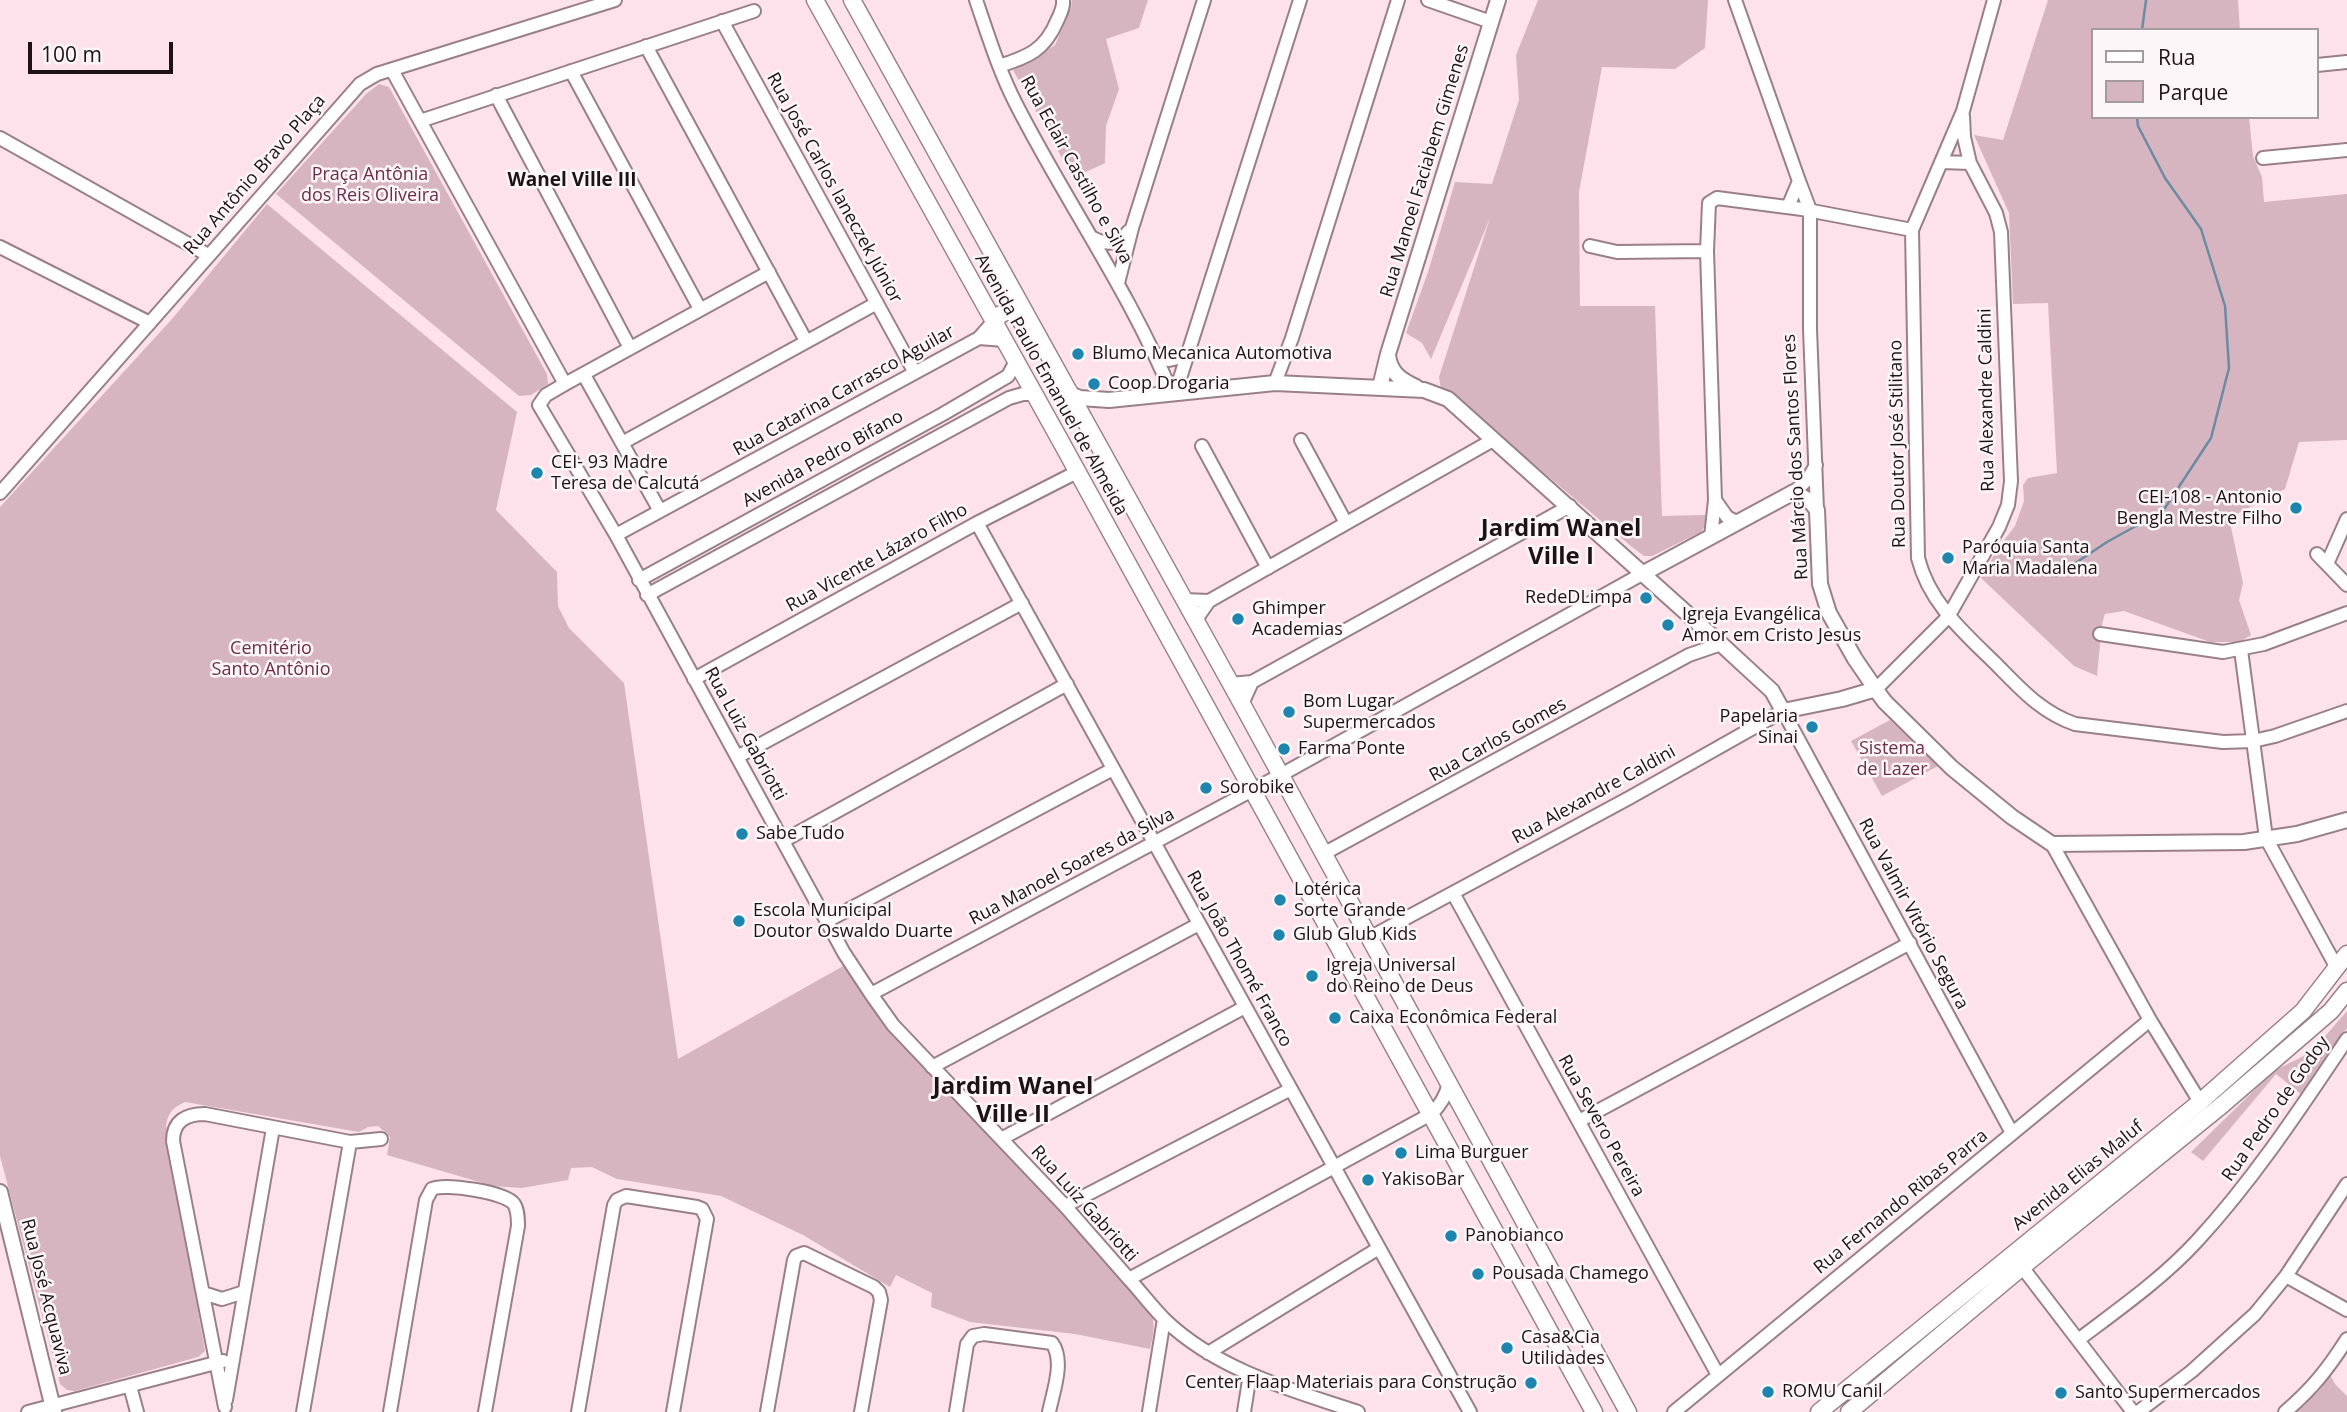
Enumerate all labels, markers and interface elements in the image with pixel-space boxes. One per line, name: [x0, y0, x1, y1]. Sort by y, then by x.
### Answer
scale bar: [32, 28, 177, 72]
legend: [2092, 28, 2319, 119]
text: 100 m: [41, 40, 102, 68]
street label: Rua Manoel Faciabem Gimenes: [1376, 42, 1474, 300]
text: Rua: [2158, 43, 2196, 71]
street label: Rua José Carlos Ianeczek Júnior: [761, 69, 907, 307]
street label: Rua Eclair Castilho e Silva: [1015, 72, 1137, 268]
text: Parque: [2158, 78, 2228, 106]
street label: Rua Antônio Bravo Plaça: [180, 91, 330, 259]
park label: Praça Antônia dos Reis Oliveira: [301, 164, 439, 206]
district label: Wanel Ville III: [507, 170, 637, 192]
street label: Avenida Paulo Emanuel de Almeida: [970, 250, 1132, 520]
street label: Rua Alexandre Caldini: [1975, 308, 1999, 492]
street label: Rua Catarina Carrasco Aguilar: [730, 321, 958, 461]
street label: Rua Márcio dos Santos Flores: [1779, 333, 1813, 581]
street label: Rua Doutor José Stilitano: [1885, 340, 1911, 548]
place label: Blumo Mecanica Automotiva: [1092, 343, 1332, 365]
marker: Blumo Mecanica Automotiva: [1070, 346, 1086, 362]
place label: Coop Drogaria: [1108, 373, 1230, 395]
marker: Coop Drogaria: [1086, 376, 1102, 392]
street label: Avenida Pedro Bifano: [739, 406, 907, 512]
place label: CEI- 93 Madre Teresa de Calcutá: [551, 452, 699, 494]
marker: CEI- 93 Madre Teresa de Calcutá: [529, 465, 545, 481]
place label: CEI-108 - Antonio Bengla Mestre Filho: [2117, 487, 2282, 530]
street label: Rua Vicente Lázaro Filho: [783, 499, 971, 617]
marker: CEI-108 - Antonio Bengla Mestre Filho: [2288, 500, 2304, 516]
district label: Jardim Wanel Ville I: [1481, 515, 1641, 571]
place label: Paróquia Santa Maria Madalena: [1962, 537, 2098, 580]
marker: Paróquia Santa Maria Madalena: [1940, 550, 1956, 566]
place label: RedeDLimpa: [1525, 587, 1632, 609]
marker: RedeDLimpa: [1638, 590, 1654, 606]
place label: Ghimper Academias: [1252, 598, 1343, 640]
place label: Igreja Evangélica Amor em Cristo Jesus: [1682, 604, 1861, 646]
marker: Ghimper Academias: [1230, 611, 1246, 627]
marker: Igreja Evangélica Amor em Cristo Jesus: [1660, 617, 1676, 633]
park label: Cemitério Santo Antônio: [212, 638, 330, 680]
street label: Rua Luiz Gabriotti: [699, 664, 791, 804]
place label: Bom Lugar Supermercados: [1303, 691, 1436, 734]
street label: Rua Carlos Gomes: [1426, 693, 1570, 787]
marker: Bom Lugar Supermercados: [1281, 704, 1297, 720]
place label: Papelaria Sinai: [1720, 706, 1798, 748]
marker: Papelaria Sinai: [1804, 719, 1820, 735]
place label: Farma Ponte: [1298, 738, 1405, 760]
park label: Sistema de Lazer: [1856, 738, 1928, 780]
marker: Farma Ponte: [1276, 741, 1292, 757]
street label: Rua Alexandre Caldini: [1509, 741, 1679, 849]
place label: Sorobike: [1220, 777, 1294, 799]
marker: Sorobike: [1198, 780, 1214, 796]
street label: Rua Manoel Soares da Silva: [966, 804, 1178, 930]
street label: Rua Valmir Vitório Segura: [1853, 815, 1973, 1013]
place label: Sabe Tudo: [756, 823, 844, 845]
marker: Sabe Tudo: [734, 826, 750, 842]
street label: Rua João Thomé Franco: [1181, 867, 1297, 1051]
place label: Lotérica Sorte Grande: [1294, 879, 1406, 922]
marker: Lotérica Sorte Grande: [1272, 892, 1288, 908]
place label: Escola Municipal Doutor Oswaldo Duarte: [753, 900, 953, 942]
marker: Escola Municipal Doutor Oswaldo Duarte: [731, 913, 747, 929]
place label: Glub Glub Kids: [1293, 924, 1417, 946]
marker: Glub Glub Kids: [1271, 927, 1287, 943]
place label: Igreja Universal do Reino de Deus: [1326, 955, 1473, 998]
marker: Igreja Universal do Reino de Deus: [1304, 968, 1320, 984]
place label: Caixa Econômica Federal: [1349, 1007, 1557, 1029]
marker: Caixa Econômica Federal: [1327, 1010, 1343, 1026]
street label: Rua Pedro de Godoy: [2218, 1032, 2334, 1186]
street label: Rua Severo Pereira: [1553, 1051, 1649, 1201]
district label: Jardim Wanel Ville II: [933, 1073, 1093, 1129]
street label: Avenida Elias Maluf: [2008, 1117, 2148, 1235]
street label: Rua Fernando Ribas Parra: [1810, 1125, 1992, 1279]
street label: Rua Luiz Gabriotti: [1026, 1141, 1142, 1267]
place label: Lima Burguer: [1415, 1142, 1529, 1164]
marker: Lima Burguer: [1393, 1145, 1409, 1161]
place label: YakisoBar: [1382, 1169, 1464, 1191]
marker: YakisoBar: [1360, 1172, 1376, 1188]
street label: Rua José Acquaviva: [16, 1217, 76, 1377]
place label: Panobianco: [1465, 1225, 1564, 1247]
marker: Panobianco: [1443, 1228, 1459, 1244]
place label: Pousada Chamego: [1492, 1263, 1649, 1285]
marker: Pousada Chamego: [1470, 1266, 1486, 1282]
place label: Casa&Cia Utilidades: [1521, 1327, 1605, 1370]
marker: Casa&Cia Utilidades: [1499, 1340, 1515, 1356]
place label: Center Flaap Materiais para Construção: [1185, 1372, 1517, 1394]
marker: Center Flaap Materiais para Construção: [1523, 1375, 1539, 1391]
place label: ROMU Canil: [1782, 1381, 1883, 1403]
place label: Santo Supermercados: [2075, 1382, 2260, 1404]
marker: ROMU Canil: [1760, 1384, 1776, 1400]
marker: Santo Supermercados: [2053, 1385, 2069, 1401]

